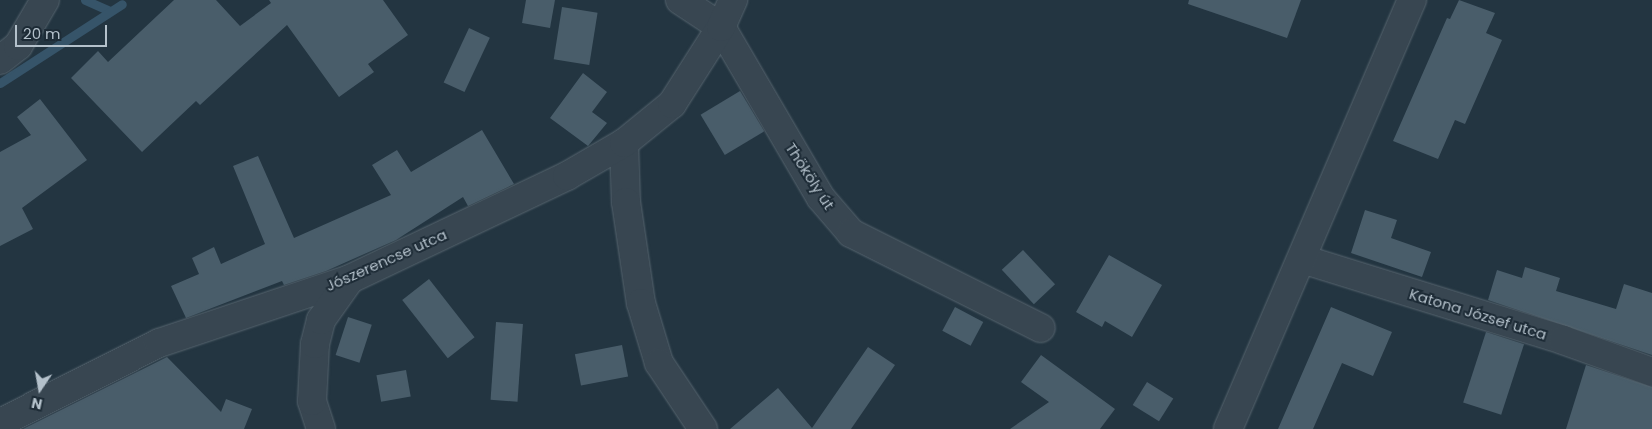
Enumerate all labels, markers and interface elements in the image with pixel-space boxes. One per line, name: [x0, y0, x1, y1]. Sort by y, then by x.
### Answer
scale bar: [18, 15, 110, 47]
text: 20 m: [23, 23, 61, 44]
street label: Thököly út: [782, 139, 838, 213]
street label: Jószerencse utca: [323, 225, 449, 295]
street label: Katona József utca: [1407, 285, 1549, 343]
north arrow: [15, 364, 65, 414]
text: N: [30, 393, 44, 415]

